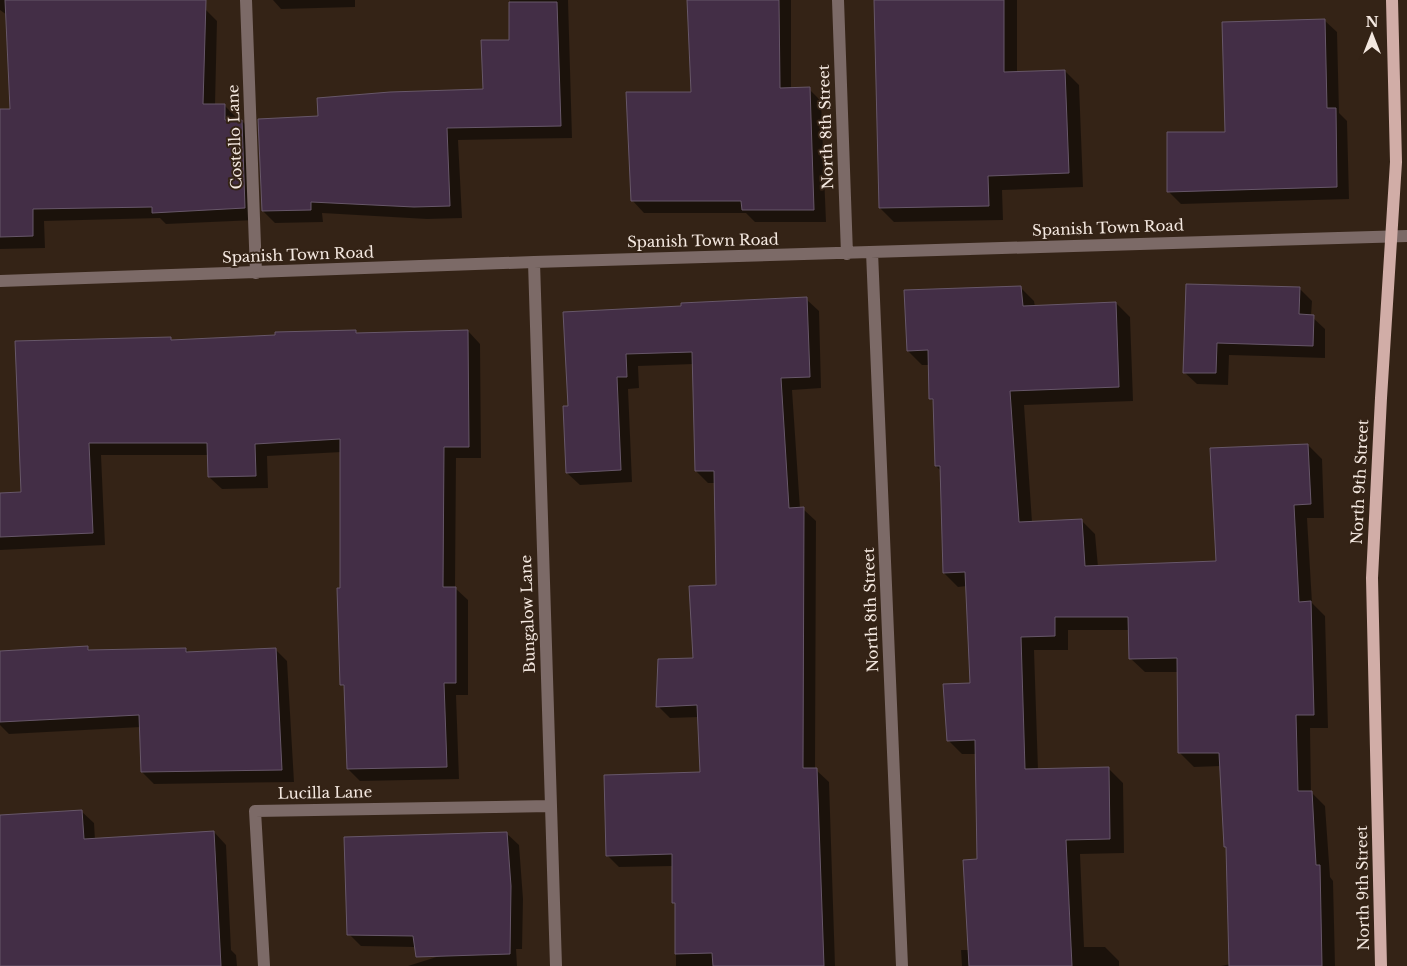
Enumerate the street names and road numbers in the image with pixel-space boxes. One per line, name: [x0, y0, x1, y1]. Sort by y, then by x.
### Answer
street label: North 8th Street: [814, 64, 837, 190]
street label: Costello Lane: [223, 84, 246, 190]
street label: Spanish Town Road: [1032, 215, 1184, 240]
street label: Spanish Town Road: [627, 230, 779, 251]
street label: Spanish Town Road: [222, 242, 374, 267]
street label: North 9th Street: [1347, 419, 1372, 545]
street label: North 8th Street: [859, 547, 882, 673]
street label: Bungalow Lane: [516, 555, 539, 673]
street label: Lucilla Lane: [278, 782, 372, 803]
street label: North 9th Street: [1352, 825, 1373, 951]

